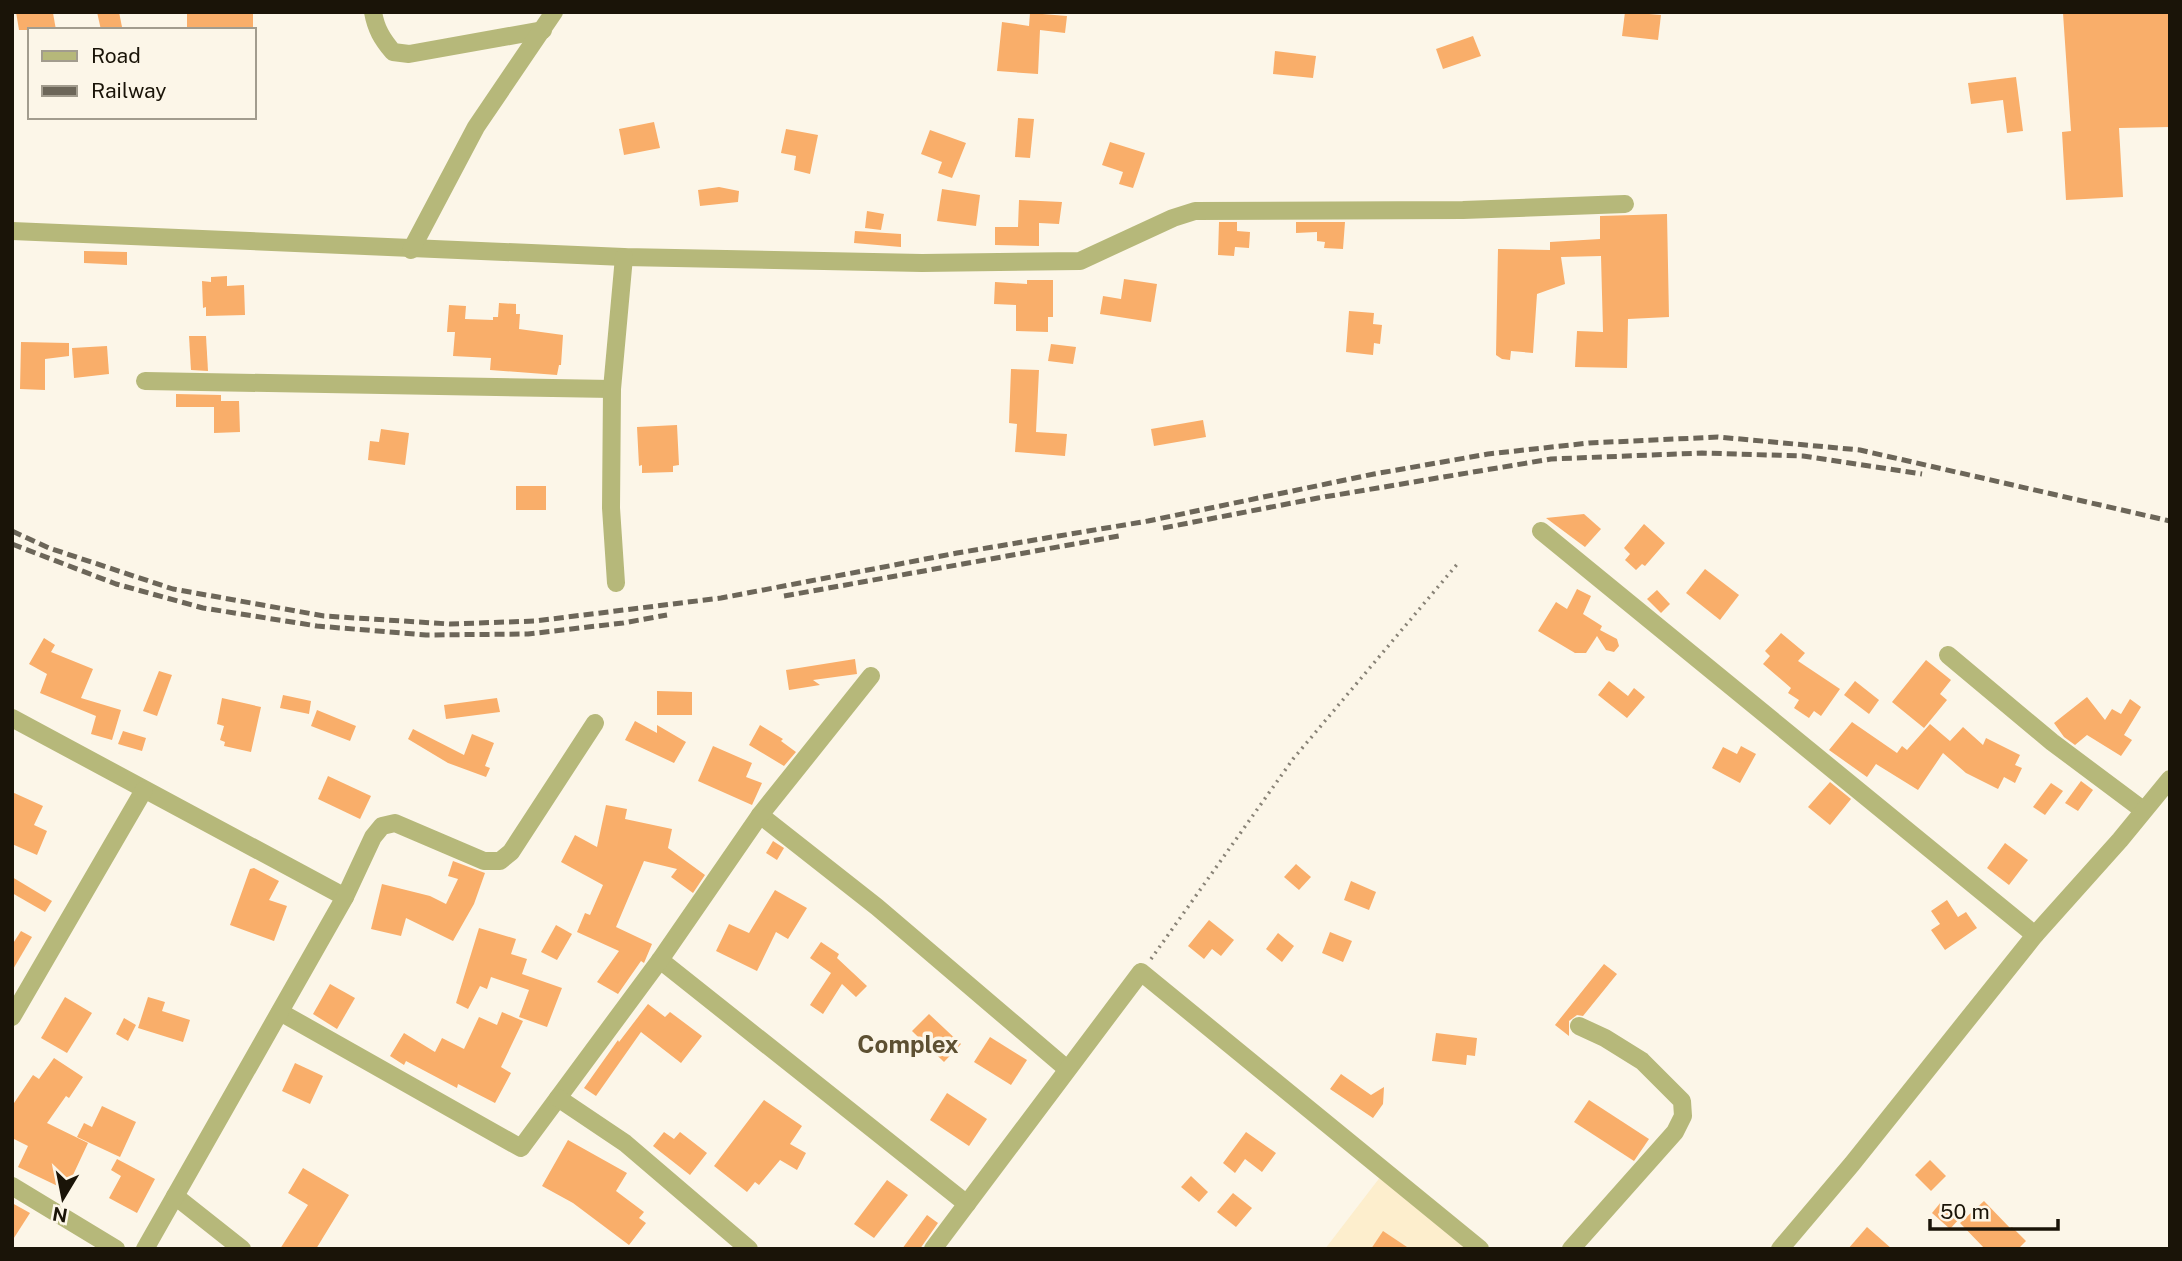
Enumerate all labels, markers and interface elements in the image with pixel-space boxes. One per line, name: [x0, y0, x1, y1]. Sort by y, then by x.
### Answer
legend: [28, 28, 256, 119]
text: Road: [91, 43, 141, 68]
text: Railway: [91, 78, 167, 103]
district label: Complex: [857, 1030, 959, 1058]
north arrow: [28, 1163, 98, 1233]
scale bar: [1930, 1188, 2058, 1232]
text: 50 m: [1940, 1199, 1990, 1224]
text: N: [51, 1203, 69, 1227]

